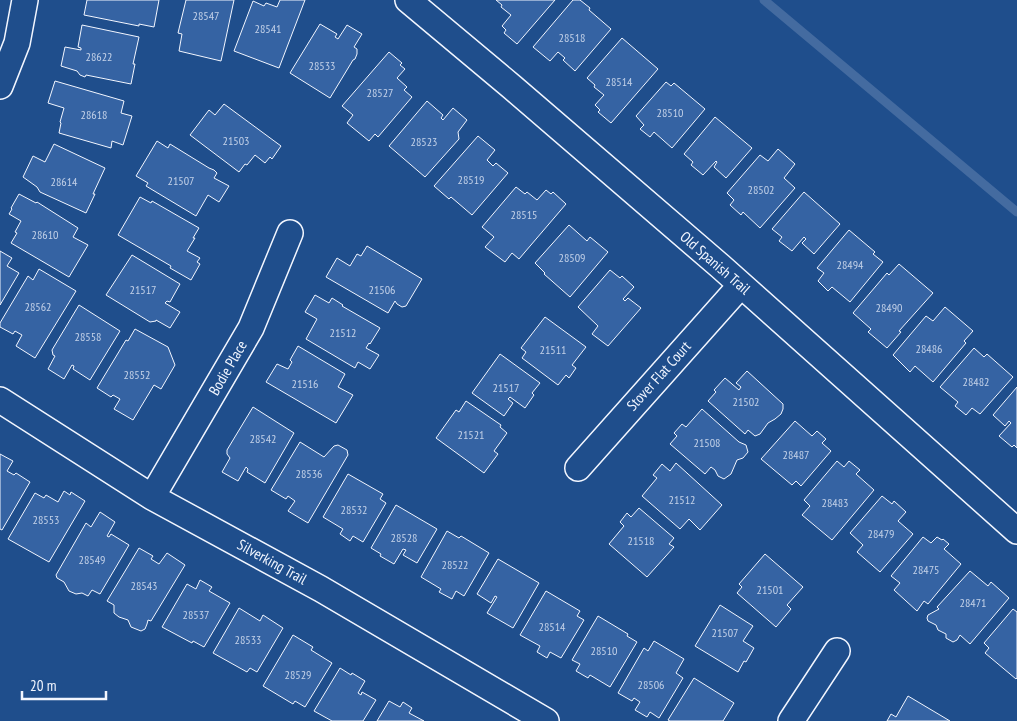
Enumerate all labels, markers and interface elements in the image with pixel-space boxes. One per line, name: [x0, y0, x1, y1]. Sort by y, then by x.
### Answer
house number: 28547: [192, 8, 220, 23]
house number: 28541: [254, 21, 282, 36]
house number: 28518: [558, 30, 586, 45]
house number: 28622: [85, 49, 113, 64]
house number: 28533: [308, 58, 336, 73]
house number: 28514: [605, 74, 633, 89]
house number: 28527: [366, 85, 394, 100]
house number: 28510: [656, 105, 684, 120]
house number: 28618: [80, 107, 108, 122]
house number: 21503: [222, 133, 250, 148]
house number: 28523: [410, 134, 438, 149]
house number: 28519: [457, 172, 485, 187]
house number: 21507: [167, 173, 195, 188]
house number: 28614: [50, 174, 78, 189]
house number: 28502: [747, 182, 775, 197]
house number: 28515: [510, 207, 538, 222]
house number: 28610: [31, 227, 59, 242]
street label: Old Spanish Trail: [676, 227, 755, 299]
house number: 28509: [558, 250, 586, 265]
house number: 28494: [836, 257, 864, 272]
house number: 21517: [129, 282, 157, 297]
house number: 21506: [368, 282, 396, 297]
house number: 28562: [24, 299, 52, 314]
house number: 28490: [875, 300, 903, 315]
house number: 21512: [329, 325, 357, 340]
house number: 28558: [74, 329, 102, 344]
street label: Bodie Place: [204, 337, 251, 399]
street label: Stover Flat Court: [622, 337, 695, 414]
house number: 28486: [915, 341, 943, 356]
house number: 21511: [539, 342, 567, 357]
house number: 28552: [123, 367, 151, 382]
house number: 28482: [962, 374, 990, 389]
house number: 21516: [291, 376, 319, 391]
house number: 21517: [492, 380, 520, 395]
house number: 21502: [732, 394, 760, 409]
house number: 21521: [457, 427, 485, 442]
house number: 28542: [249, 431, 277, 446]
house number: 21508: [693, 435, 721, 450]
house number: 28487: [782, 447, 810, 462]
house number: 28536: [295, 466, 323, 481]
house number: 21512: [668, 492, 696, 507]
house number: 28483: [821, 495, 849, 510]
house number: 28532: [340, 502, 368, 517]
house number: 28553: [32, 512, 60, 527]
house number: 28479: [867, 526, 895, 541]
house number: 28528: [390, 530, 418, 545]
house number: 21518: [627, 533, 655, 548]
street label: Silverking Trail: [234, 535, 311, 589]
house number: 28549: [78, 552, 106, 567]
house number: 28522: [441, 557, 469, 572]
house number: 28475: [912, 562, 940, 577]
house number: 28543: [130, 578, 158, 593]
house number: 21501: [756, 582, 784, 597]
house number: 28471: [959, 595, 987, 610]
house number: 28537: [182, 607, 210, 622]
house number: 28514: [538, 619, 566, 634]
house number: 21507: [711, 625, 739, 640]
house number: 28533: [234, 632, 262, 647]
house number: 28510: [590, 643, 618, 658]
house number: 28529: [284, 667, 312, 682]
scale bar: [22, 668, 106, 700]
text: 20 m: [30, 676, 56, 695]
house number: 28506: [637, 677, 665, 692]

